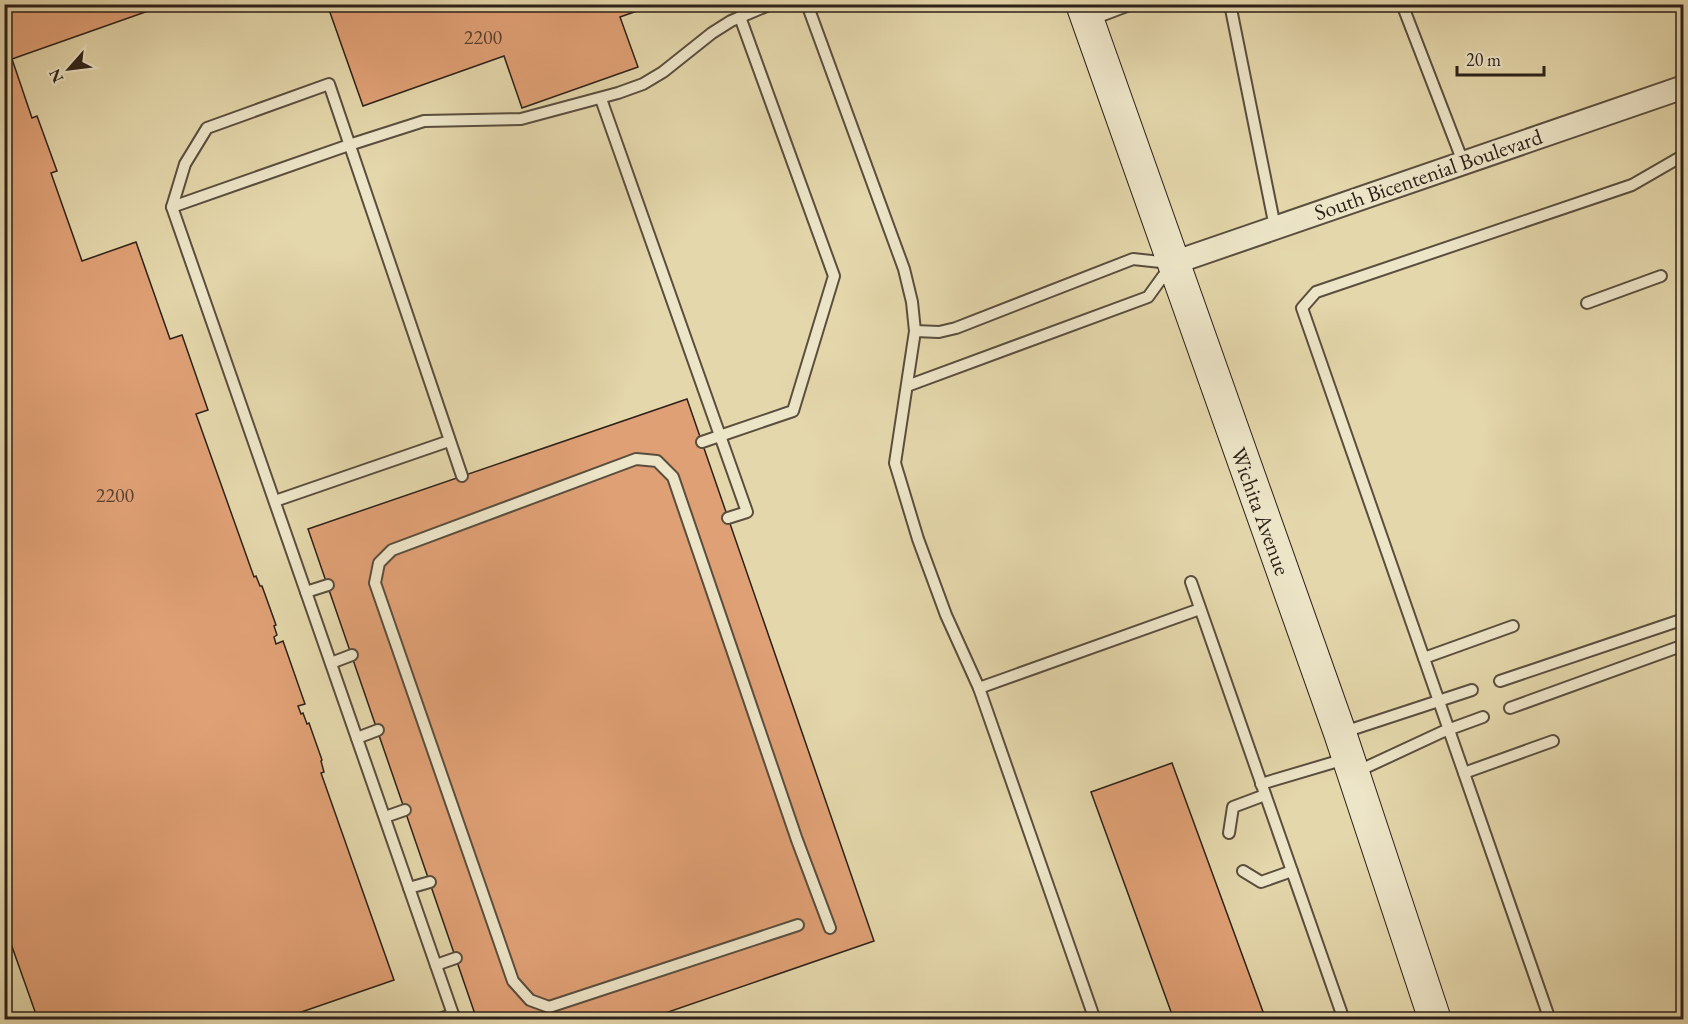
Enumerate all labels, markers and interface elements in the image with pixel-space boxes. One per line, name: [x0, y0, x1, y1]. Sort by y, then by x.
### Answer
house number: 2200: [464, 24, 503, 50]
north arrow: [39, 39, 99, 99]
scale bar: [1457, 39, 1544, 77]
text: 20 m: [1466, 48, 1501, 71]
text: N: [44, 65, 69, 86]
street label: South Bicentenial Boulevard: [1310, 122, 1547, 227]
street label: Wichita Avenue: [1224, 443, 1297, 579]
house number: 2200: [96, 482, 135, 508]

